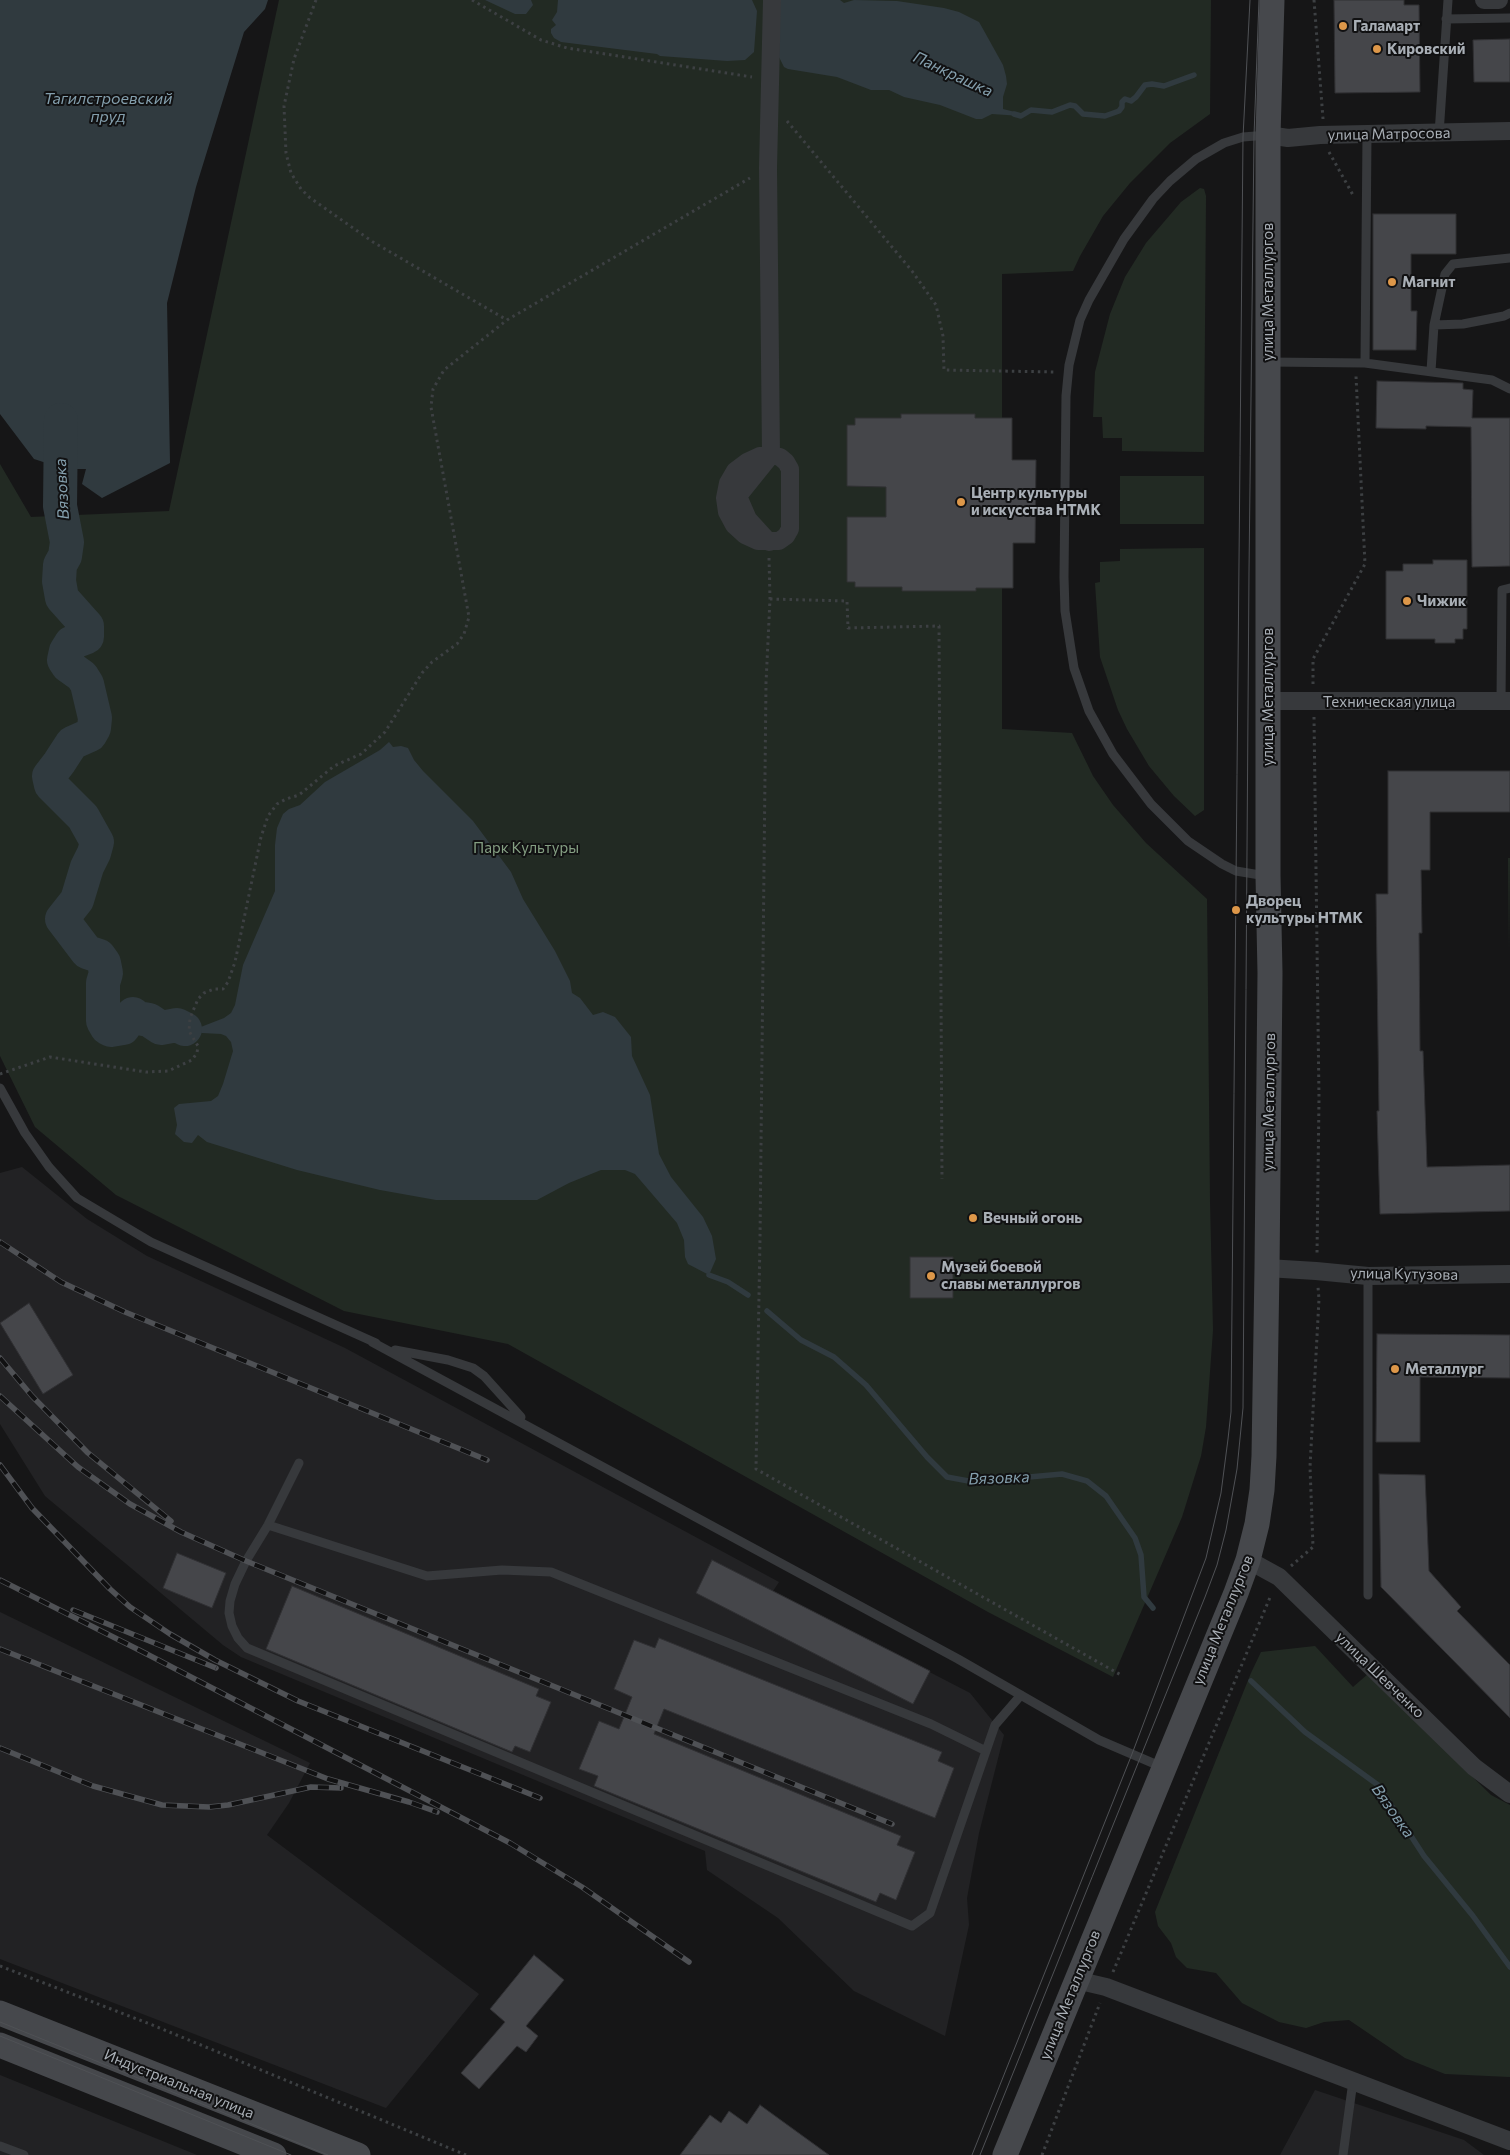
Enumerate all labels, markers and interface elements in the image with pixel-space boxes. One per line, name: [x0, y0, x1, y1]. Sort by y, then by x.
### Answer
place label: Галамарт: [1353, 17, 1420, 35]
marker: Галамарт: [1337, 20, 1349, 32]
place label: Кировский: [1387, 40, 1466, 58]
marker: Кировский: [1371, 43, 1383, 55]
water label: Панкрашка: [910, 47, 996, 101]
water label: Тагилстроевский пруд: [44, 89, 172, 127]
street label: улица Матросова: [1327, 124, 1451, 144]
street label: улица Металлургов: [1259, 223, 1277, 361]
place label: Магнит: [1402, 273, 1455, 291]
marker: Магнит: [1386, 276, 1398, 288]
water label: Вязовка: [51, 458, 73, 520]
place label: Центр культуры и искусства НТМК: [971, 484, 1101, 519]
marker: Центр культуры и искусства НТМК: [955, 496, 967, 508]
place label: Чижик: [1417, 592, 1466, 610]
marker: Чижик: [1401, 595, 1413, 607]
street label: улица Металлургов: [1259, 628, 1277, 766]
street label: Техническая улица: [1323, 693, 1455, 711]
park label: Парк Культуры: [473, 839, 579, 857]
place label: Дворец культуры НТМК: [1246, 892, 1363, 927]
marker: Дворец культуры НТМК: [1230, 904, 1242, 916]
street label: улица Металлургов: [1259, 1033, 1279, 1171]
place label: Вечный огонь: [983, 1209, 1082, 1227]
marker: Вечный огонь: [967, 1212, 979, 1224]
place label: Музей боевой славы металлургов: [941, 1258, 1080, 1293]
street label: улица Кутузова: [1350, 1264, 1458, 1284]
marker: Музей боевой славы металлургов: [925, 1270, 937, 1282]
place label: Металлург: [1405, 1360, 1484, 1378]
marker: Металлург: [1389, 1363, 1401, 1375]
water label: Вязовка: [968, 1467, 1030, 1489]
street label: улица Металлургов: [1189, 1553, 1257, 1687]
street label: улица Шевченко: [1332, 1628, 1428, 1722]
water label: Вязовка: [1368, 1780, 1418, 1842]
street label: улица Металлургов: [1036, 1928, 1104, 2062]
street label: Индустриальная улица: [101, 2046, 257, 2122]

